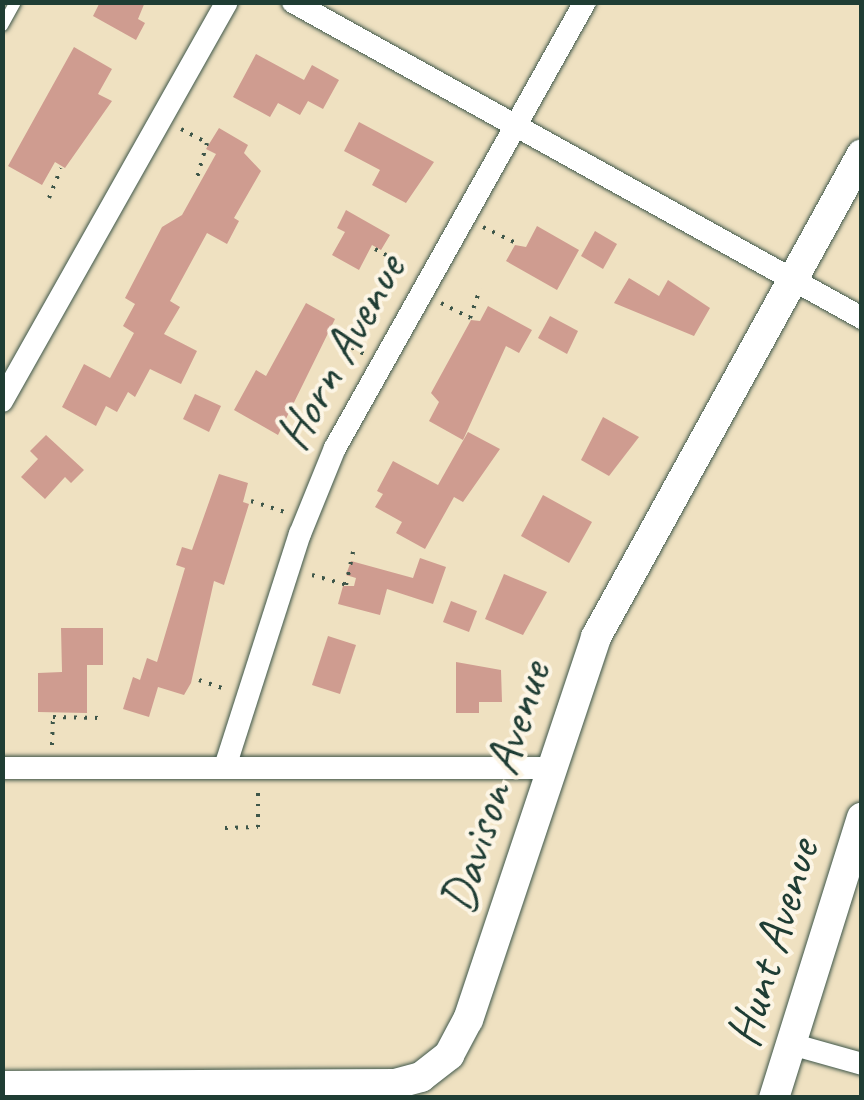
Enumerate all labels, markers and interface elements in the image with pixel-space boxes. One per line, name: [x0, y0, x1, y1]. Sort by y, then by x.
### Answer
street label: Horn Avenue: [262, 244, 418, 460]
street label: Davison Avenue: [426, 654, 564, 920]
street label: Hunt Avenue: [712, 833, 832, 1053]

